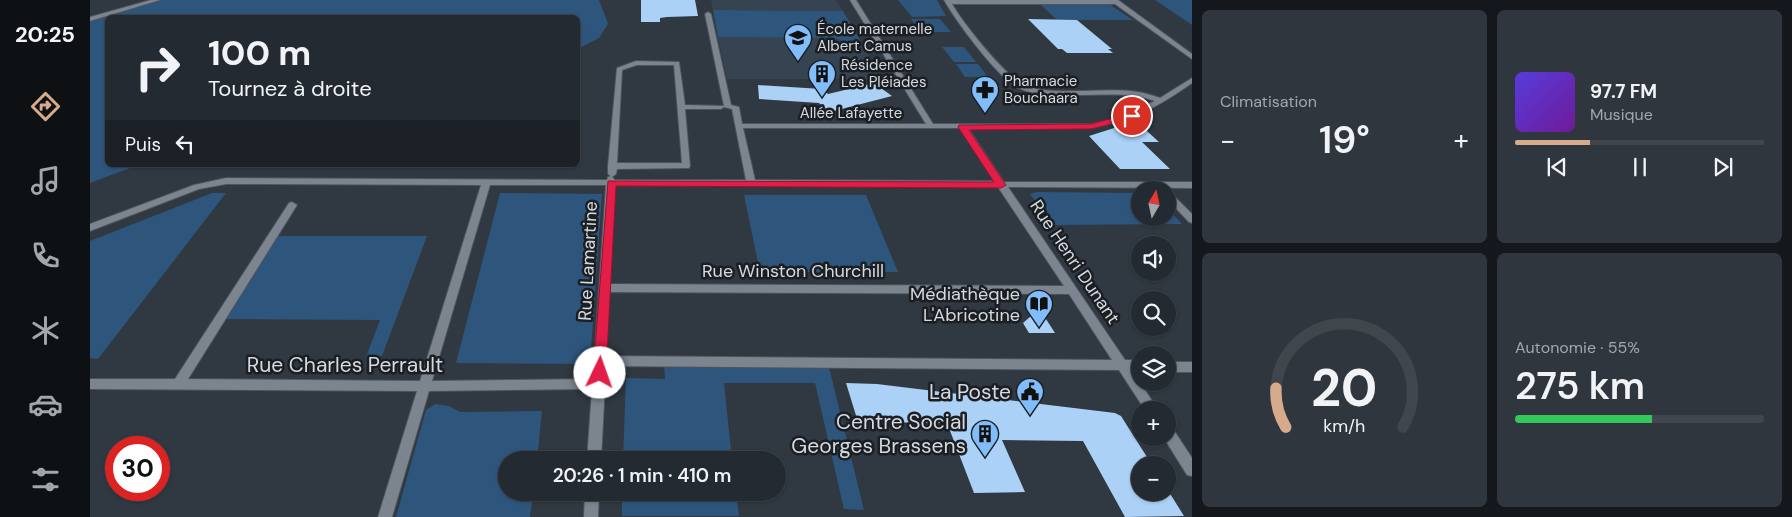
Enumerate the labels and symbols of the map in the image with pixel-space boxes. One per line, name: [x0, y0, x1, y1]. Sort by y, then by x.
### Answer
place label: École maternelle Albert Camus: [817, 19, 932, 56]
school or university icon: École maternelle Albert Camus: [783, 23, 813, 62]
place label: Résidence Les Pléiades: [841, 55, 926, 92]
building icon: Résidence Les Pléiades: [807, 59, 837, 98]
place label: Pharmacie Bouchaara: [1004, 71, 1078, 108]
pharmacy icon: Pharmacie Bouchaara: [970, 75, 1000, 114]
pin: [1111, 95, 1153, 137]
street label: Allée Lafayette: [800, 103, 902, 123]
north arrow: [1131, 181, 1176, 226]
street label: Rue Henri Dunant: [1025, 195, 1125, 329]
street label: Rue Lamartine: [573, 201, 603, 321]
street label: Rue Winston Churchill: [702, 259, 884, 283]
place label: Médiathèque L'Abricotine: [910, 282, 1020, 327]
library icon: Médiathèque L'Abricotine: [1024, 289, 1054, 328]
position arrow: [573, 346, 625, 398]
street label: Rue Charles Perrault: [247, 351, 443, 379]
public building icon: La Poste: [1015, 377, 1045, 416]
place label: La Poste: [929, 378, 1011, 406]
place label: Centre Social Georges Brassens: [791, 408, 966, 460]
building icon: Centre Social Georges Brassens: [970, 419, 1000, 458]
speed limit sign: 30: [105, 436, 170, 501]

